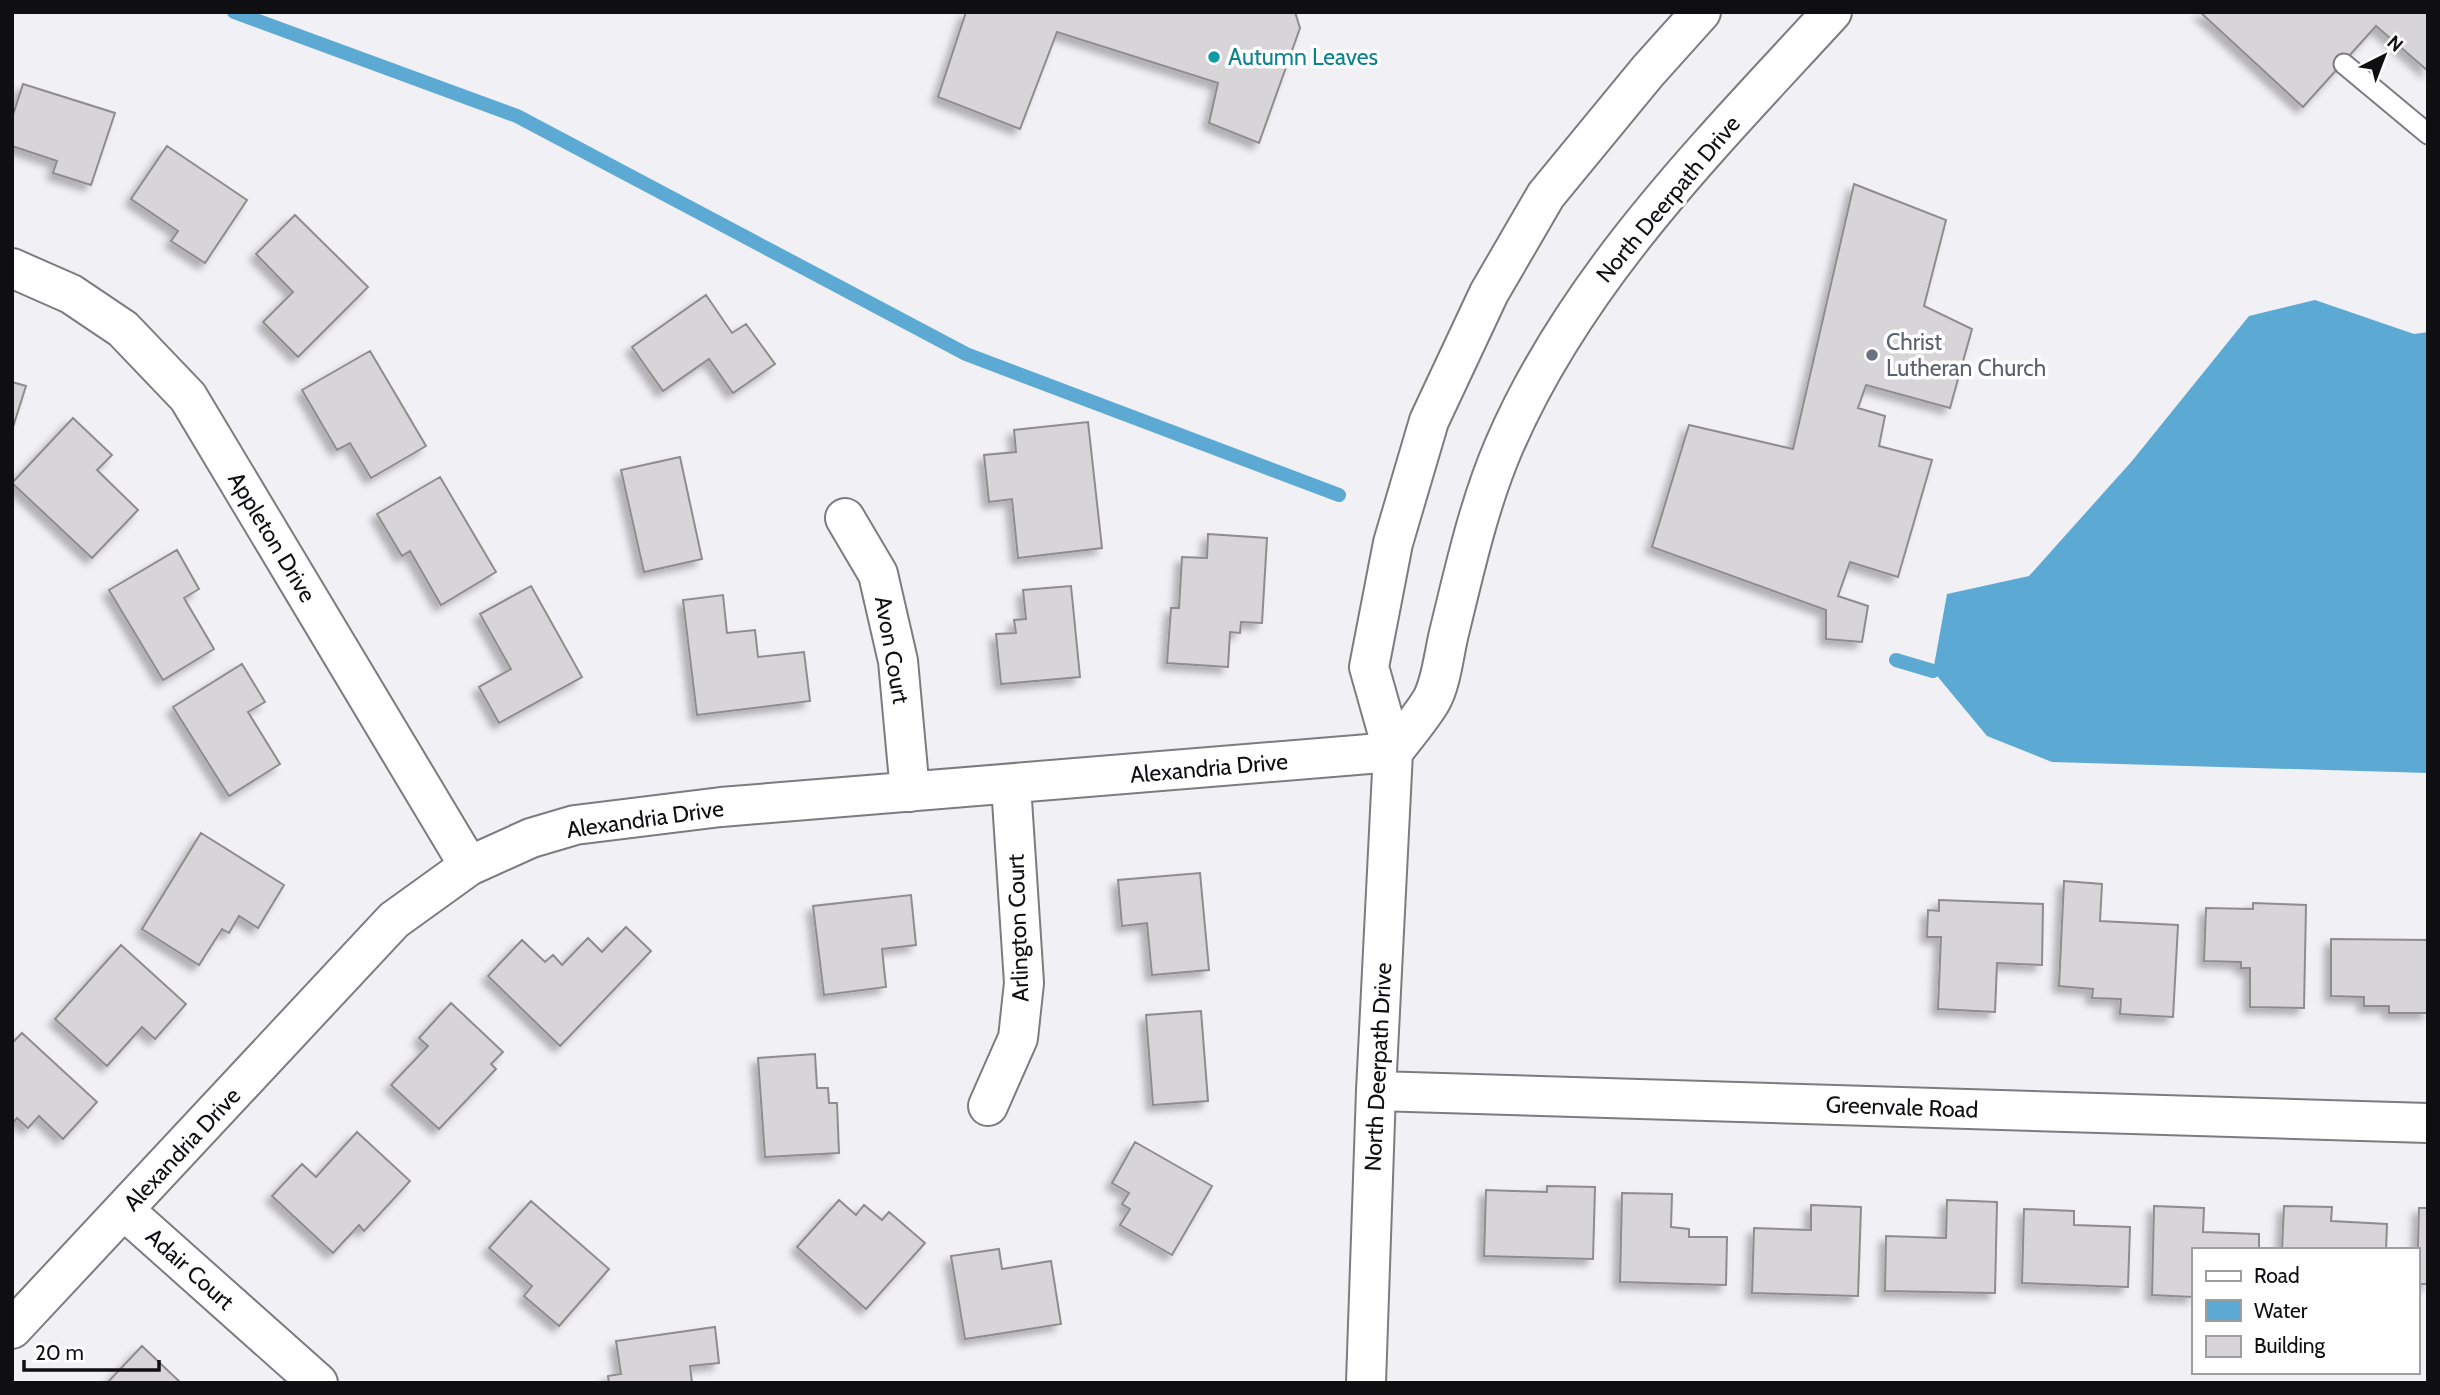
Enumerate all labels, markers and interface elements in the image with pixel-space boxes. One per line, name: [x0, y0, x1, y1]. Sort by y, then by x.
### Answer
north arrow: [2349, 21, 2419, 91]
text: N: [2382, 31, 2408, 57]
place label: Autumn Leaves: [1228, 43, 1378, 71]
marker: Autumn Leaves: [1206, 49, 1222, 65]
street label: North Deerpath Drive: [1590, 110, 1746, 288]
place label: Christ Lutheran Church: [1886, 328, 2046, 382]
marker: Christ Lutheran Church: [1864, 347, 1880, 363]
street label: Appleton Drive: [222, 467, 322, 607]
street label: Avon Court: [869, 594, 915, 706]
street label: Alexandria Drive: [1129, 747, 1289, 789]
street label: Alexandria Drive: [565, 794, 726, 844]
street label: Arlington Court: [1001, 853, 1035, 1002]
street label: North Deerpath Drive: [1359, 962, 1397, 1172]
street label: Alexandria Drive: [118, 1081, 246, 1216]
street label: Greenvale Road: [1825, 1090, 1979, 1124]
street label: Adair Court: [140, 1222, 240, 1316]
legend: [2192, 1248, 2419, 1374]
text: Road: [2254, 1263, 2300, 1288]
text: Water: [2254, 1298, 2308, 1323]
scale bar: [24, 1328, 159, 1372]
text: Building: [2254, 1333, 2326, 1358]
text: 20 m: [35, 1340, 84, 1365]

